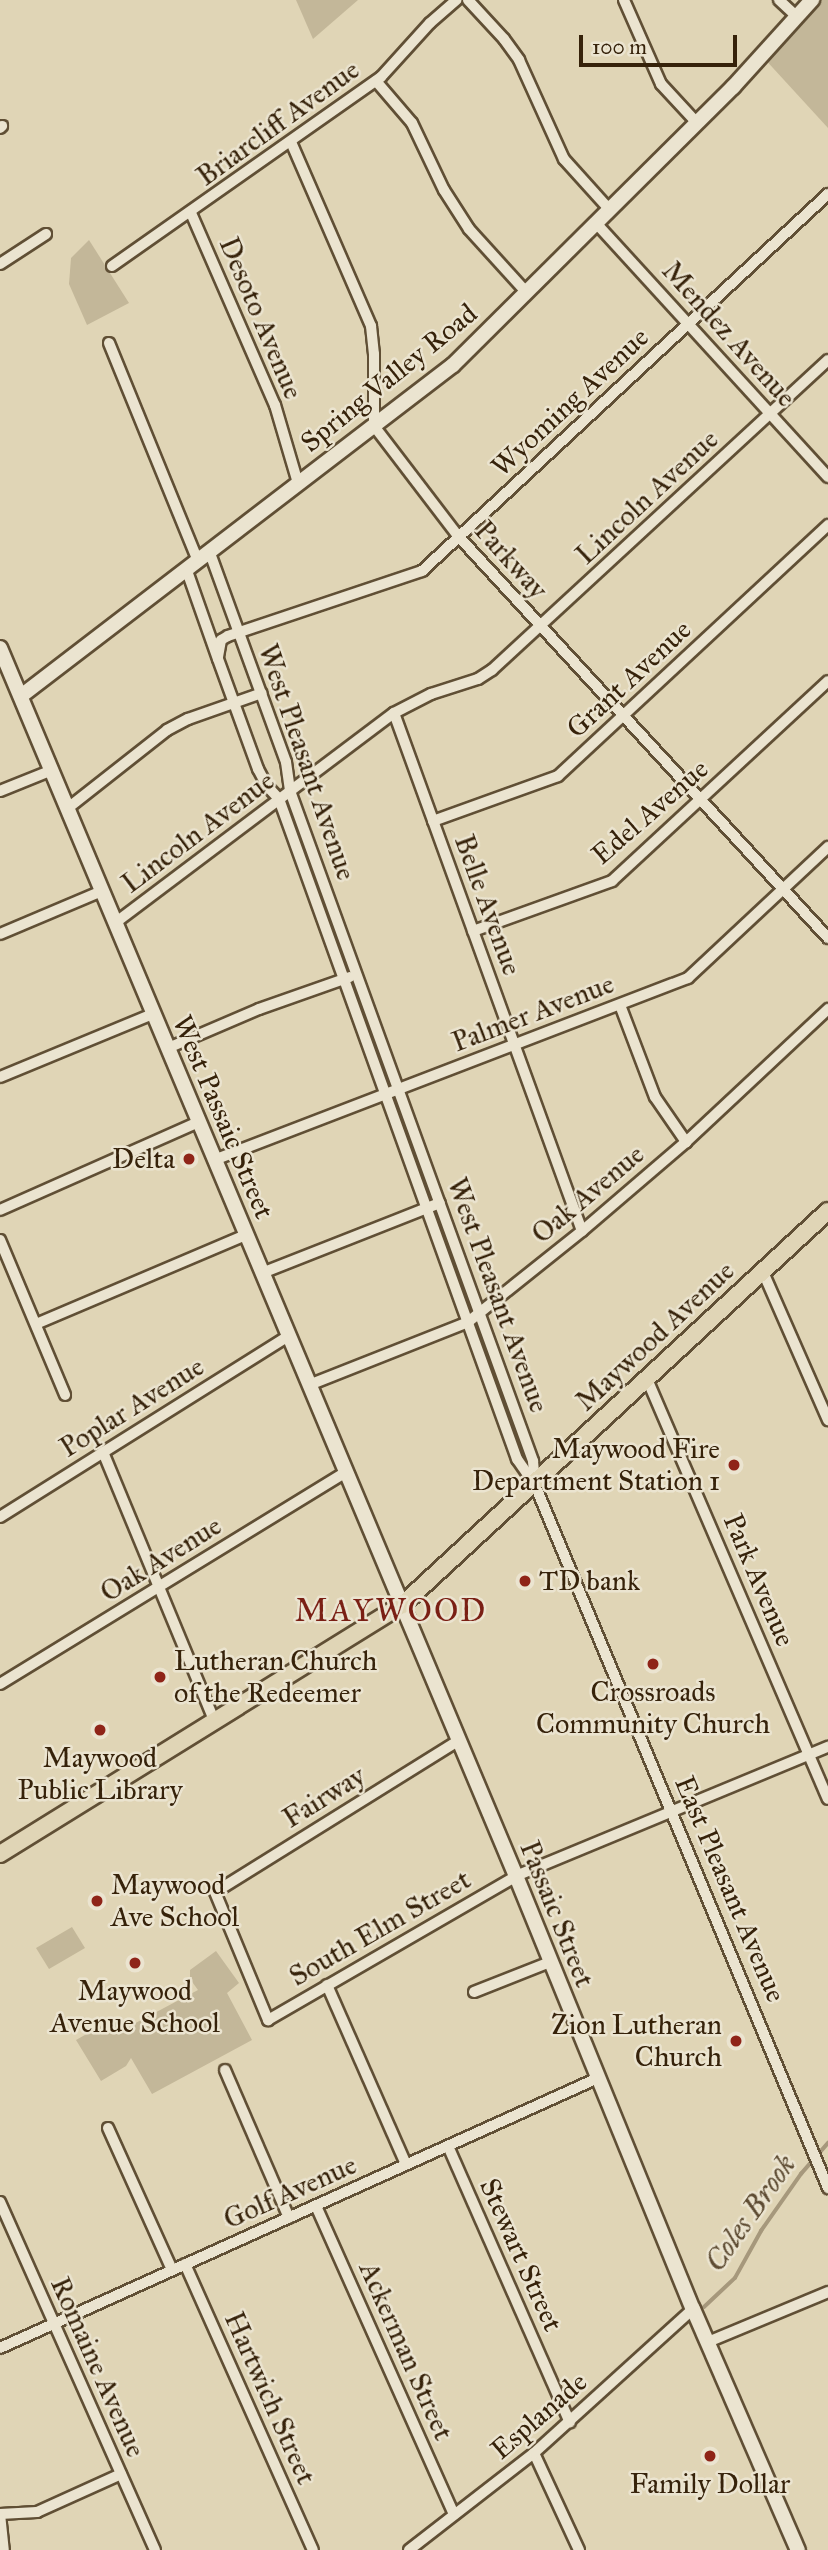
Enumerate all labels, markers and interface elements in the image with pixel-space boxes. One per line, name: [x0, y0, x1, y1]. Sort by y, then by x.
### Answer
scale bar: [583, 21, 740, 65]
text: 100 m: [592, 34, 647, 60]
street label: Briarcliff Avenue: [190, 53, 366, 193]
street label: Desoto Avenue: [212, 232, 310, 404]
street label: Mendez Avenue: [655, 254, 803, 414]
street label: Spring Valley Road: [294, 297, 484, 459]
street label: Wyoming Avenue: [484, 321, 656, 483]
street label: Lincoln Avenue: [569, 423, 725, 571]
street label: Parkway: [467, 514, 555, 606]
street label: Grant Avenue: [560, 613, 698, 745]
street label: West Pleasant Avenue: [251, 640, 363, 884]
street label: Edel Avenue: [585, 752, 715, 872]
street label: Lincoln Avenue: [115, 764, 281, 900]
street label: Belle Avenue: [447, 830, 529, 980]
street label: Palmer Avenue: [447, 967, 619, 1059]
street label: West Passaic Street: [165, 1010, 281, 1224]
street label: Oak Avenue: [525, 1137, 651, 1251]
place label: Delta: [112, 1142, 175, 1176]
marker: Delta: [181, 1151, 197, 1167]
street label: West Pleasant Avenue: [440, 1173, 556, 1417]
street label: Maywood Avenue: [569, 1254, 741, 1418]
street label: Poplar Avenue: [54, 1349, 210, 1465]
place label: Maywood Fire Department Station 1: [472, 1432, 720, 1498]
marker: Maywood Fire Department Station 1: [726, 1457, 742, 1473]
street label: Oak Avenue: [94, 1509, 228, 1609]
street label: Park Avenue: [716, 1509, 802, 1651]
place label: TD bank: [539, 1564, 640, 1598]
marker: TD bank: [517, 1573, 533, 1589]
district label: MAYWOOD: [296, 1592, 486, 1630]
place label: Lutheran Church of the Redeemer: [174, 1644, 377, 1710]
marker: Crossroads Community Church: [645, 1656, 661, 1672]
marker: Lutheran Church of the Redeemer: [152, 1669, 168, 1685]
place label: Crossroads Community Church: [536, 1675, 770, 1741]
marker: Maywood Public Library: [92, 1722, 108, 1738]
place label: Maywood Public Library: [17, 1741, 183, 1807]
street label: Fairway: [277, 1759, 371, 1835]
street label: East Pleasant Avenue: [667, 1771, 793, 2007]
street label: Passaic Street: [512, 1836, 602, 1992]
street label: South Elm Street: [283, 1863, 477, 1993]
place label: Maywood Ave School: [111, 1868, 239, 1934]
marker: Maywood Ave School: [89, 1893, 105, 1909]
marker: Maywood Avenue School: [127, 1955, 143, 1971]
place label: Maywood Avenue School: [50, 1974, 220, 2040]
place label: Zion Lutheran Church: [551, 2008, 722, 2074]
marker: Zion Lutheran Church: [728, 2033, 744, 2049]
street label: Golf Avenue: [218, 2148, 362, 2236]
water label: Coles Brook: [697, 2148, 803, 2278]
street label: Stewart Street: [472, 2173, 570, 2337]
street label: Ackerman Street: [352, 2257, 460, 2445]
street label: Romaine Avenue: [43, 2272, 153, 2462]
street label: Hartwich Street: [217, 2307, 323, 2489]
street label: Esplanade: [484, 2365, 594, 2467]
marker: Family Dollar: [702, 2448, 718, 2464]
place label: Family Dollar: [630, 2467, 790, 2501]

